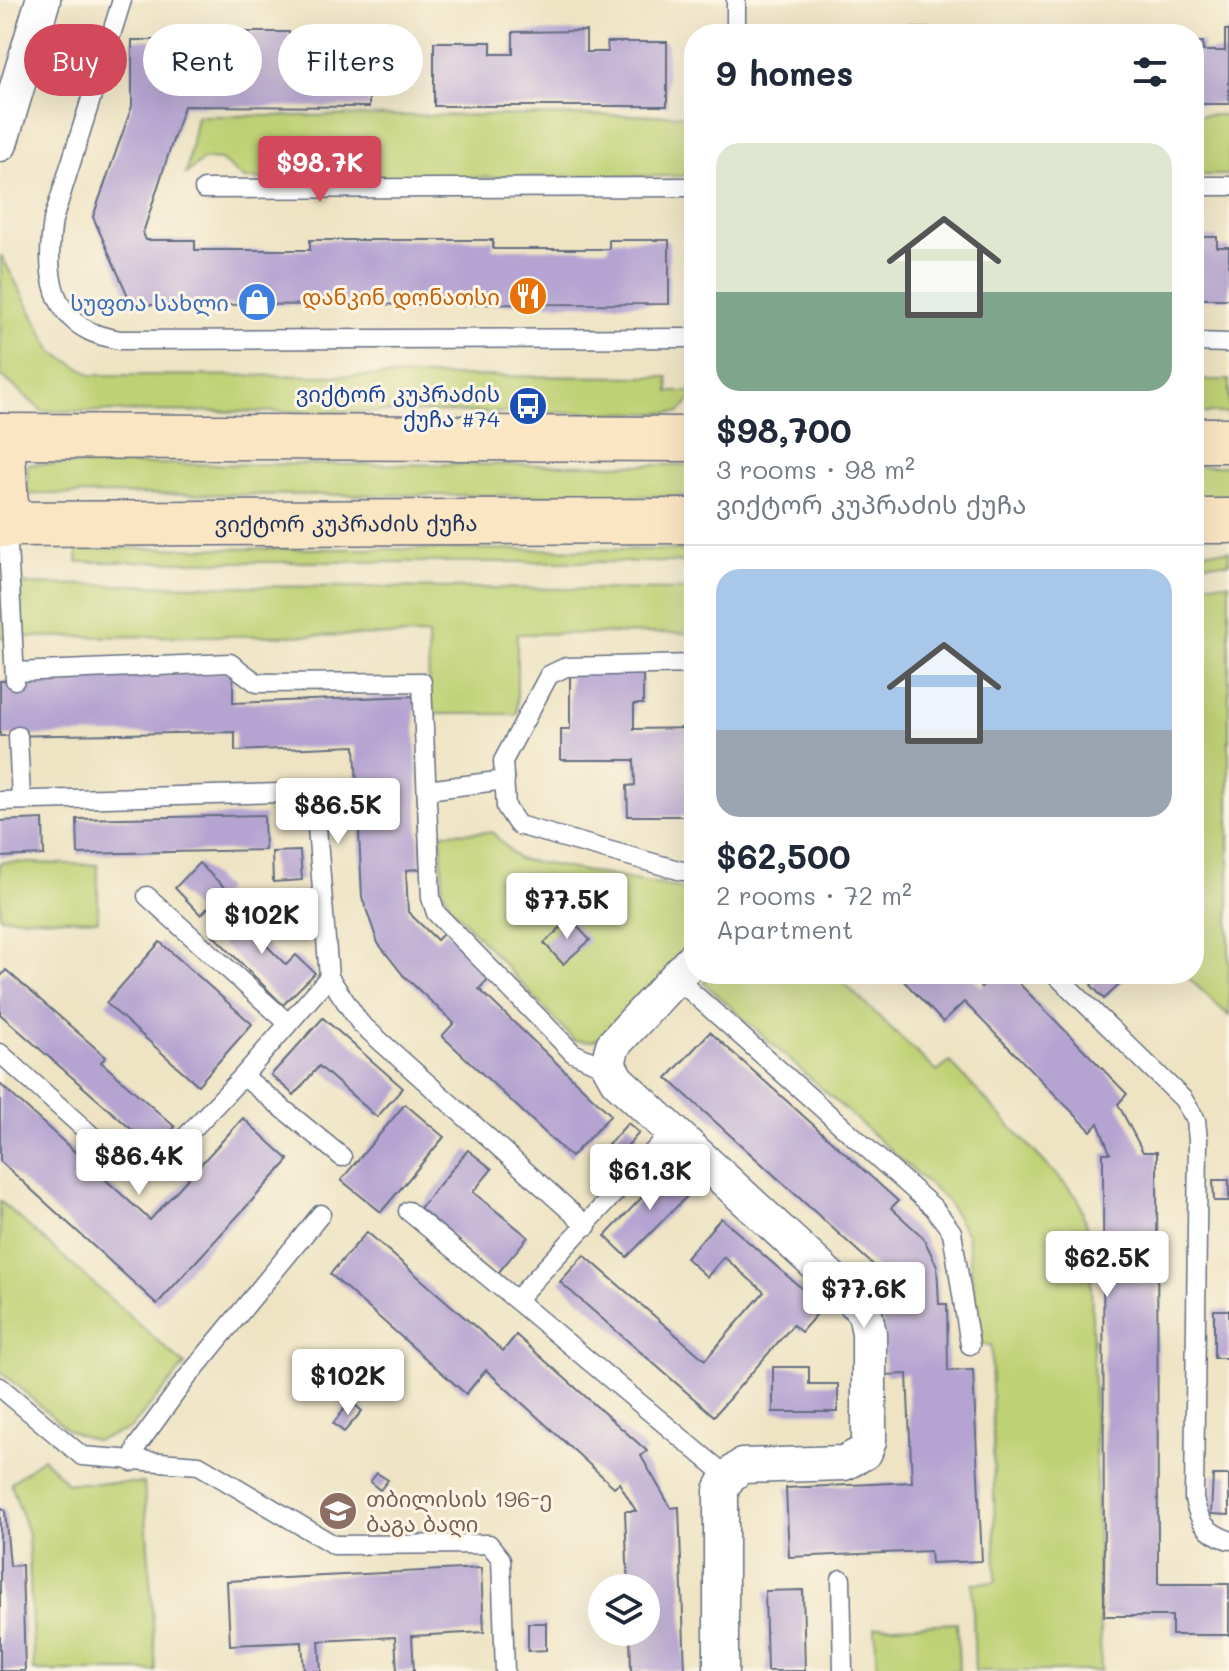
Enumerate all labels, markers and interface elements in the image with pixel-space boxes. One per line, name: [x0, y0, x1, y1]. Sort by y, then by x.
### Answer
chip: Buy: [24, 24, 127, 96]
chip: Rent: [143, 24, 262, 96]
chip: Filters: [278, 24, 423, 96]
text: 9 homes: [716, 50, 853, 95]
icon: filters: [1128, 50, 1172, 94]
pin: $98.7K: [255, 136, 385, 204]
text: $98.7K: [276, 145, 364, 179]
icon: home: [872, 195, 1016, 339]
restaurant icon: დანკინ დონათსი: [507, 275, 549, 317]
shop icon: სუფთა სახლი: [236, 281, 278, 323]
place label: დანკინ დონათსი: [302, 282, 500, 311]
place label: სუფთა სახლი: [70, 288, 229, 317]
place label: ვიქტორ კუპრაძის ქუჩა #74: [296, 379, 500, 433]
bus stop icon: ვიქტორ კუპრაძის ქუჩა #74: [507, 385, 549, 427]
text: $98,700: [716, 407, 852, 452]
text: 3 rooms · 98 m²: [716, 452, 915, 486]
text: ვიქტორ კუპრაძის ქუჩა: [716, 487, 1027, 521]
street label: ვიქტორ კუპრაძის ქუჩა: [214, 507, 478, 538]
icon: home: [872, 621, 1016, 765]
pin: $86.5K: [273, 778, 403, 846]
text: $86.5K: [294, 787, 382, 821]
text: $62,500: [716, 833, 851, 878]
pin: $77.5K: [502, 873, 632, 941]
text: 2 rooms · 72 m²: [716, 878, 912, 912]
text: $77.5K: [524, 882, 610, 916]
pin: $102K: [206, 888, 318, 956]
text: $102K: [224, 897, 300, 931]
text: Apartment: [716, 912, 853, 946]
pin: $86.4K: [74, 1129, 204, 1197]
text: $86.4K: [94, 1138, 184, 1172]
pin: $61.3K: [585, 1144, 715, 1212]
text: $61.3K: [608, 1153, 692, 1187]
pin: $62.5K: [1042, 1231, 1172, 1299]
text: $62.5K: [1064, 1240, 1150, 1274]
pin: $77.6K: [799, 1262, 929, 1330]
text: $77.6K: [821, 1271, 907, 1305]
pin: $102K: [292, 1349, 404, 1417]
text: $102K: [310, 1358, 386, 1392]
place label: თბილისის 196-ე ბაგა ბაღი: [366, 1484, 553, 1538]
school or university icon: თბილისის 196-ე ბაგა ბაღი: [317, 1490, 359, 1532]
map controls: [588, 1574, 660, 1646]
button: layers: [588, 1574, 660, 1646]

